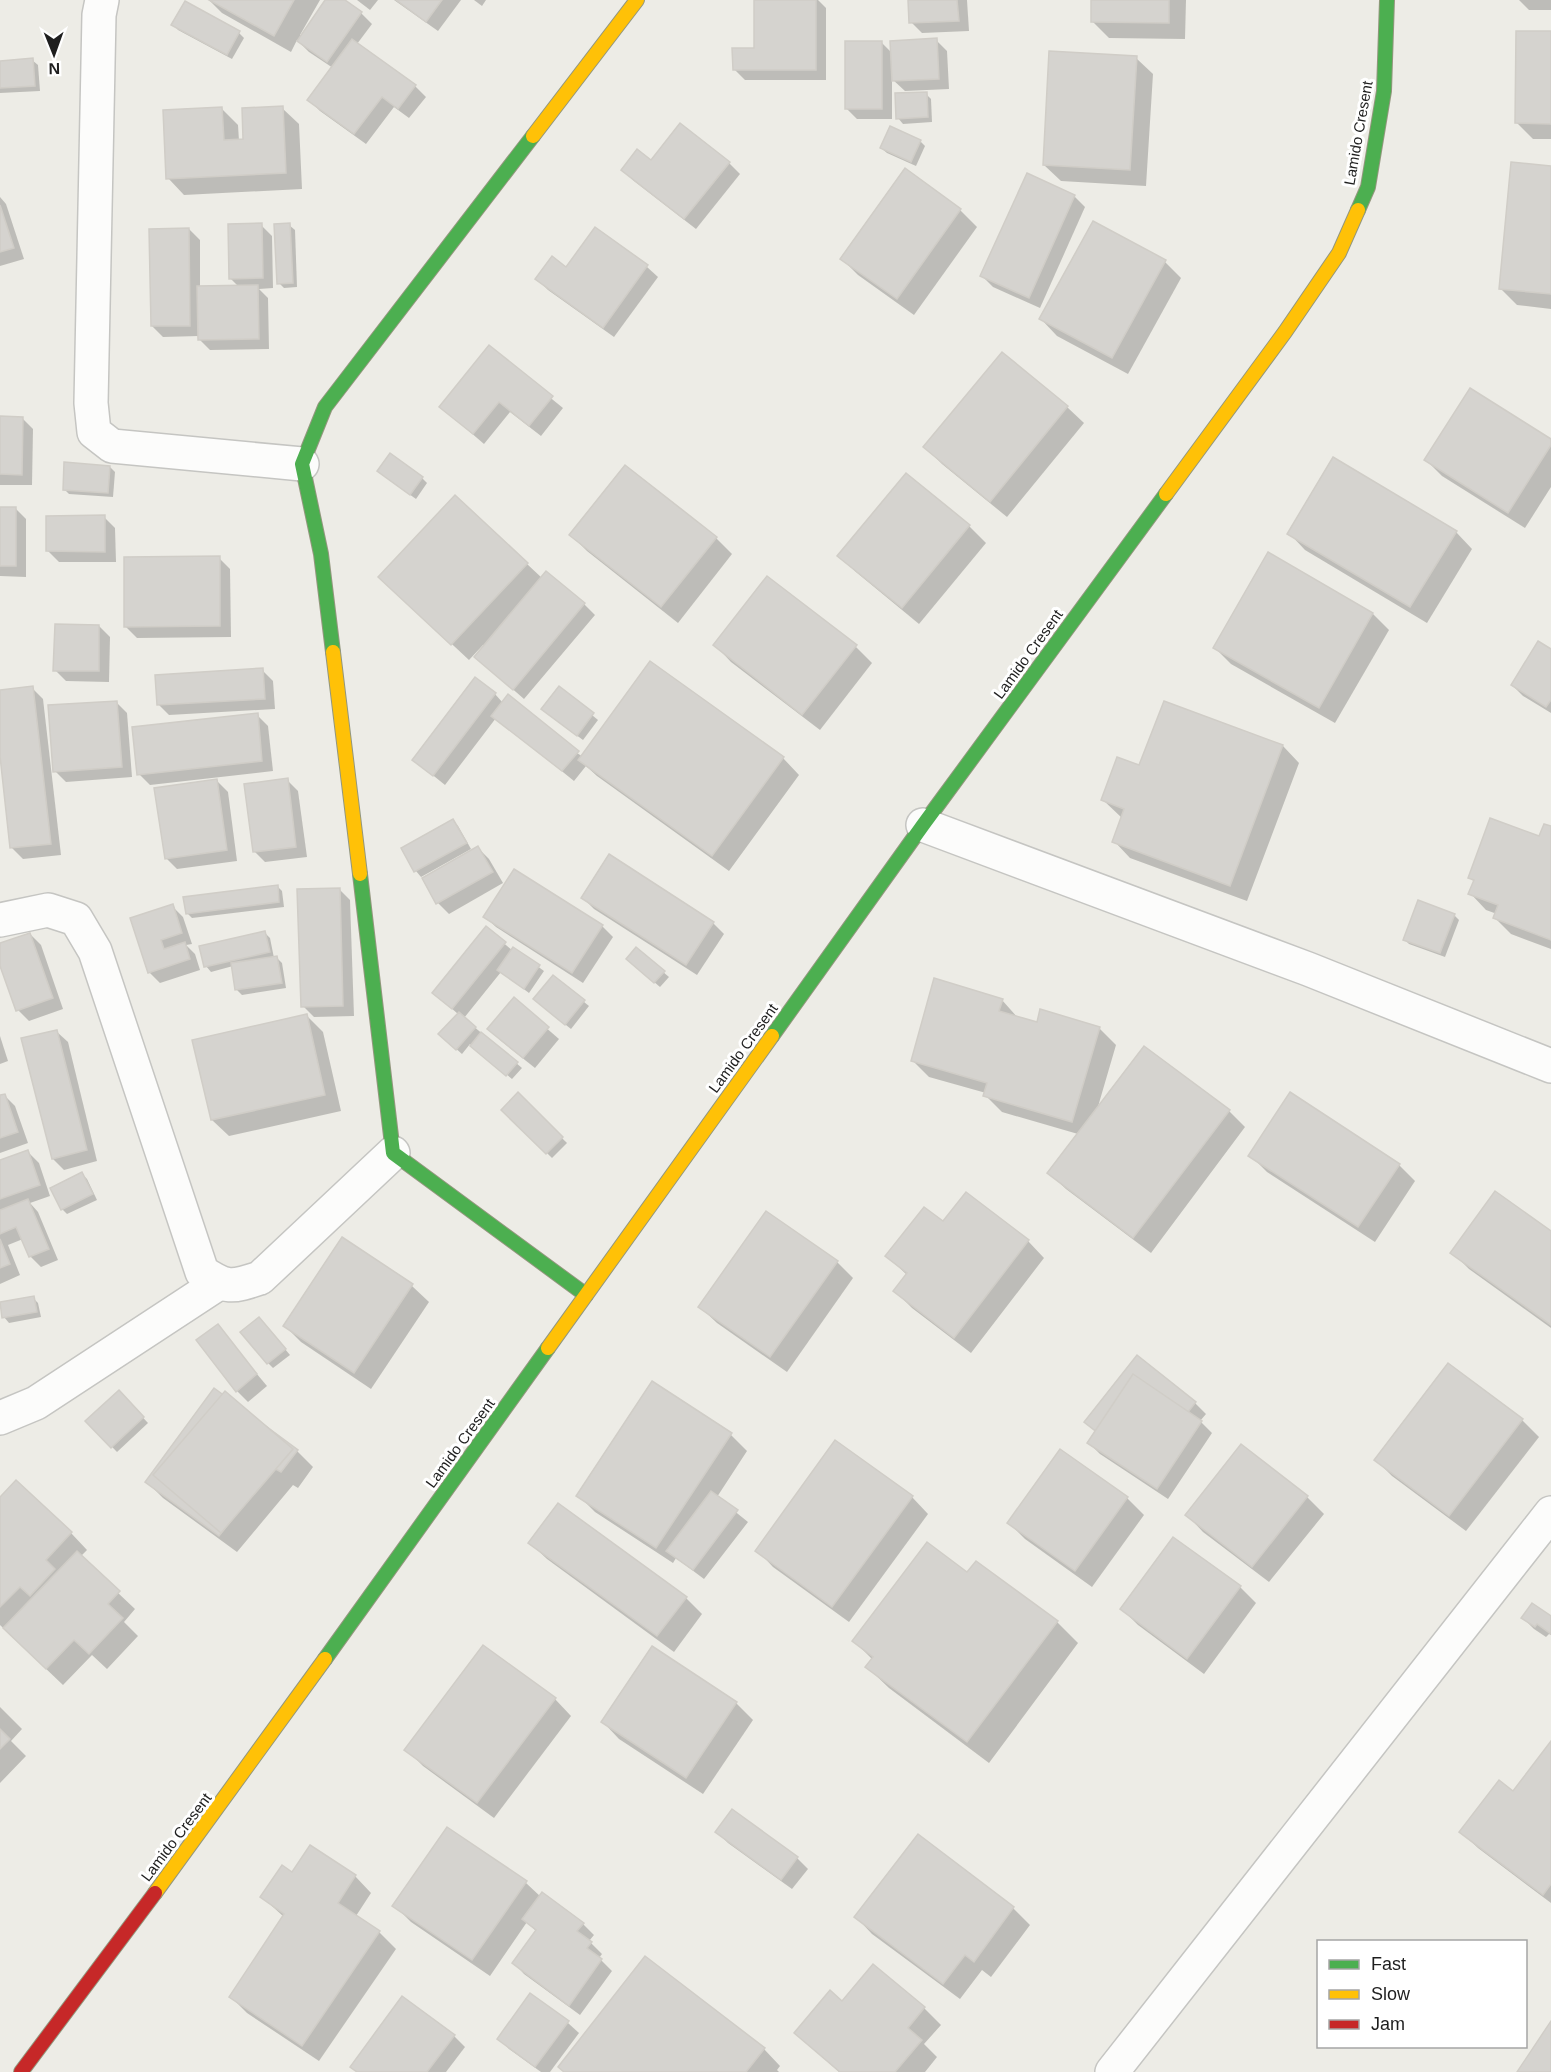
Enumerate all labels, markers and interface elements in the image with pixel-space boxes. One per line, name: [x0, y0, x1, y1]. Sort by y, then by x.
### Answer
north arrow: [24, 24, 84, 84]
text: N: [48, 60, 60, 77]
street label: Lamido Cresent: [1340, 79, 1376, 187]
street label: Lamido Cresent: [990, 606, 1066, 702]
street label: Lamido Cresent: [705, 1000, 781, 1096]
street label: Lamido Cresent: [422, 1395, 498, 1491]
street label: Lamido Cresent: [137, 1789, 215, 1884]
legend: [1317, 1940, 1527, 2048]
text: Fast: [1371, 1954, 1406, 1974]
text: Slow: [1371, 1984, 1411, 2004]
text: Jam: [1371, 2014, 1405, 2034]

